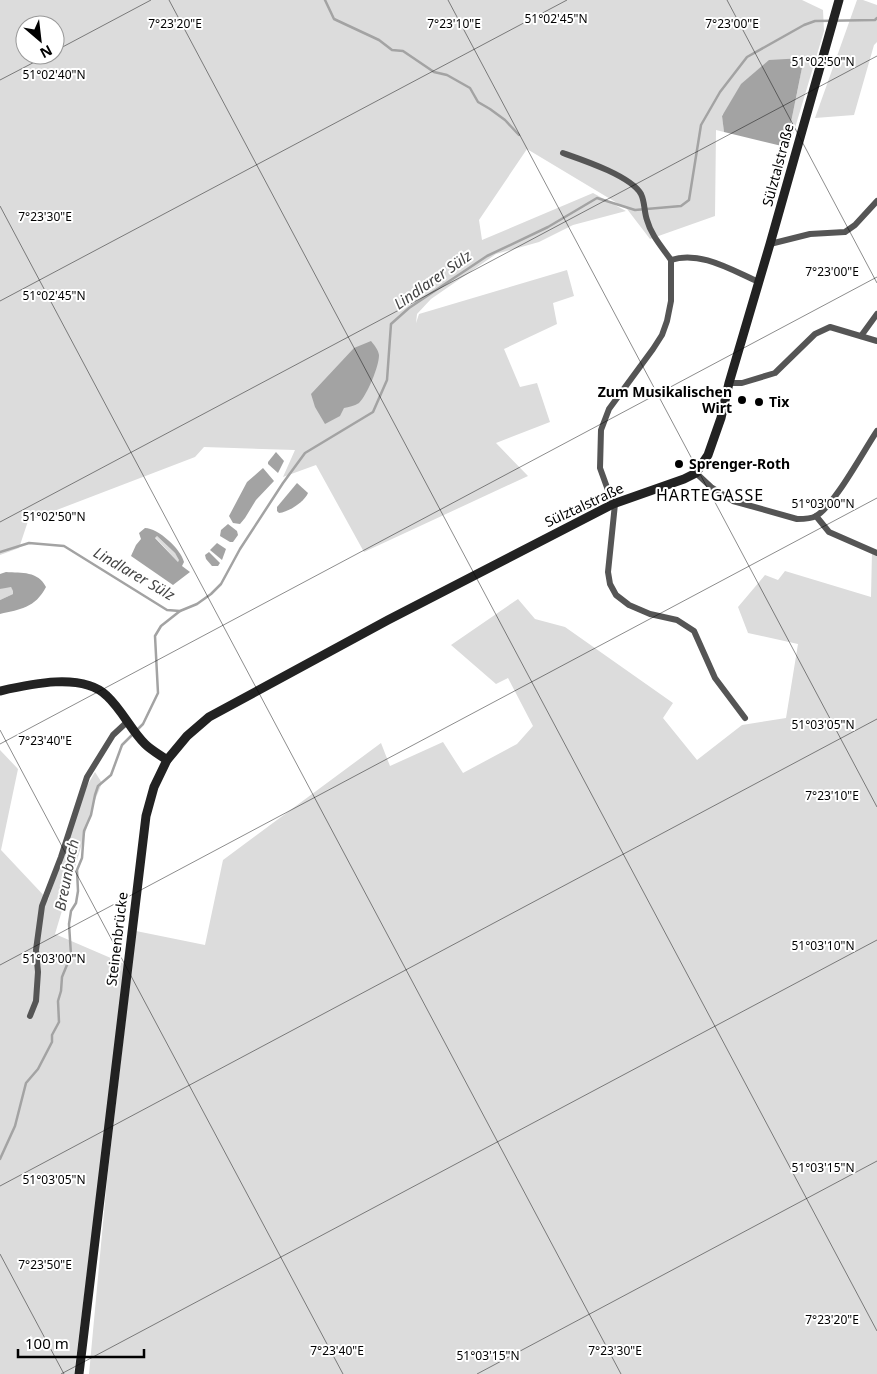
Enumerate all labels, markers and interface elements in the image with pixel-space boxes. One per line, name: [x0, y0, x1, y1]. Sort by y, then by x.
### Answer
text: 51°02'45"N: [524, 10, 588, 27]
north arrow: [15, 15, 65, 65]
text: 7°23'20"E: [148, 15, 202, 32]
text: 7°23'10"E: [427, 15, 481, 32]
text: 7°23'00"E: [705, 15, 759, 32]
text: N: [37, 41, 56, 63]
text: 51°02'50"N: [791, 53, 855, 70]
text: 51°02'40"N: [22, 66, 86, 83]
street label: Sülztalstraße: [757, 121, 798, 208]
text: 7°23'30"E: [18, 208, 72, 225]
water label: Lindlarer Sülz: [390, 245, 476, 313]
text: 7°23'00"E: [805, 263, 859, 280]
text: 51°02'45"N: [22, 287, 86, 304]
place label: Zum Musikalischen Wirt: [598, 382, 732, 417]
place label: Tix: [769, 392, 790, 411]
marker: Zum Musikalischen Wirt: [736, 394, 748, 406]
marker: Tix: [753, 396, 765, 408]
place label: Sprenger-Roth: [689, 454, 790, 473]
marker: Sprenger-Roth: [673, 458, 685, 470]
street label: Sülztalstraße: [541, 478, 626, 531]
district label: HARTEGASSE: [656, 484, 764, 506]
text: 51°03'00"N: [791, 495, 855, 512]
text: 51°02'50"N: [22, 508, 86, 525]
water label: Lindlarer Sülz: [90, 542, 179, 605]
text: 51°03'05"N: [791, 716, 855, 733]
text: 7°23'40"E: [18, 732, 72, 749]
text: 7°23'10"E: [805, 787, 859, 804]
water label: Breunbach: [49, 837, 83, 912]
street label: Steinenbrücke: [101, 891, 132, 987]
text: 51°03'10"N: [791, 937, 855, 954]
text: 51°03'00"N: [22, 950, 86, 967]
text: 51°03'15"N: [791, 1159, 855, 1176]
text: 51°03'05"N: [22, 1171, 86, 1188]
text: 7°23'50"E: [18, 1256, 72, 1273]
text: 7°23'20"E: [805, 1311, 859, 1328]
scale bar: [18, 1326, 144, 1358]
text: 100 m: [25, 1333, 69, 1353]
text: 7°23'40"E: [310, 1342, 364, 1359]
text: 7°23'30"E: [588, 1342, 642, 1359]
text: 51°03'15"N: [456, 1347, 520, 1364]

